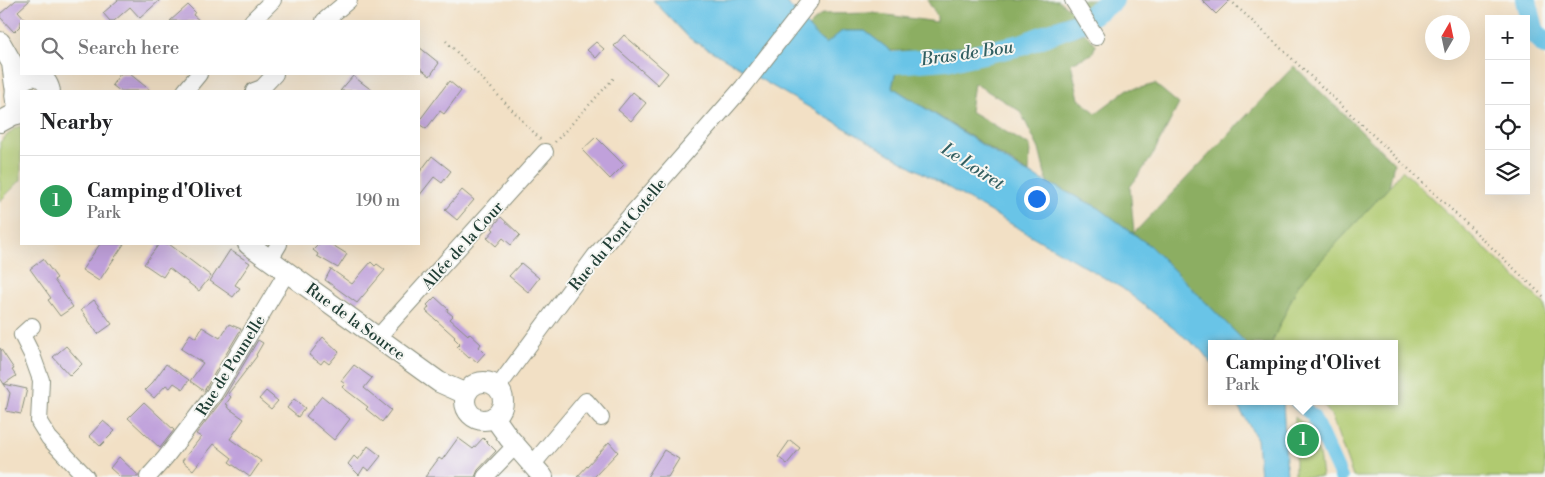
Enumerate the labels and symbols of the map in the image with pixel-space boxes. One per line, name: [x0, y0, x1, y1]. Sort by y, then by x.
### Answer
north arrow: [1425, 15, 1470, 60]
water label: Bras de Bou: [918, 35, 1016, 72]
water label: Le Loiret: [936, 137, 1009, 196]
street label: Rue du Pont Cotelle: [565, 174, 671, 295]
your location: [1024, 186, 1050, 212]
street label: Allée de la Cour: [417, 197, 508, 295]
street label: Rue de la Source: [302, 279, 409, 365]
street label: Rue de Pounelle: [192, 311, 270, 420]
pin: 1: [1287, 421, 1319, 459]

